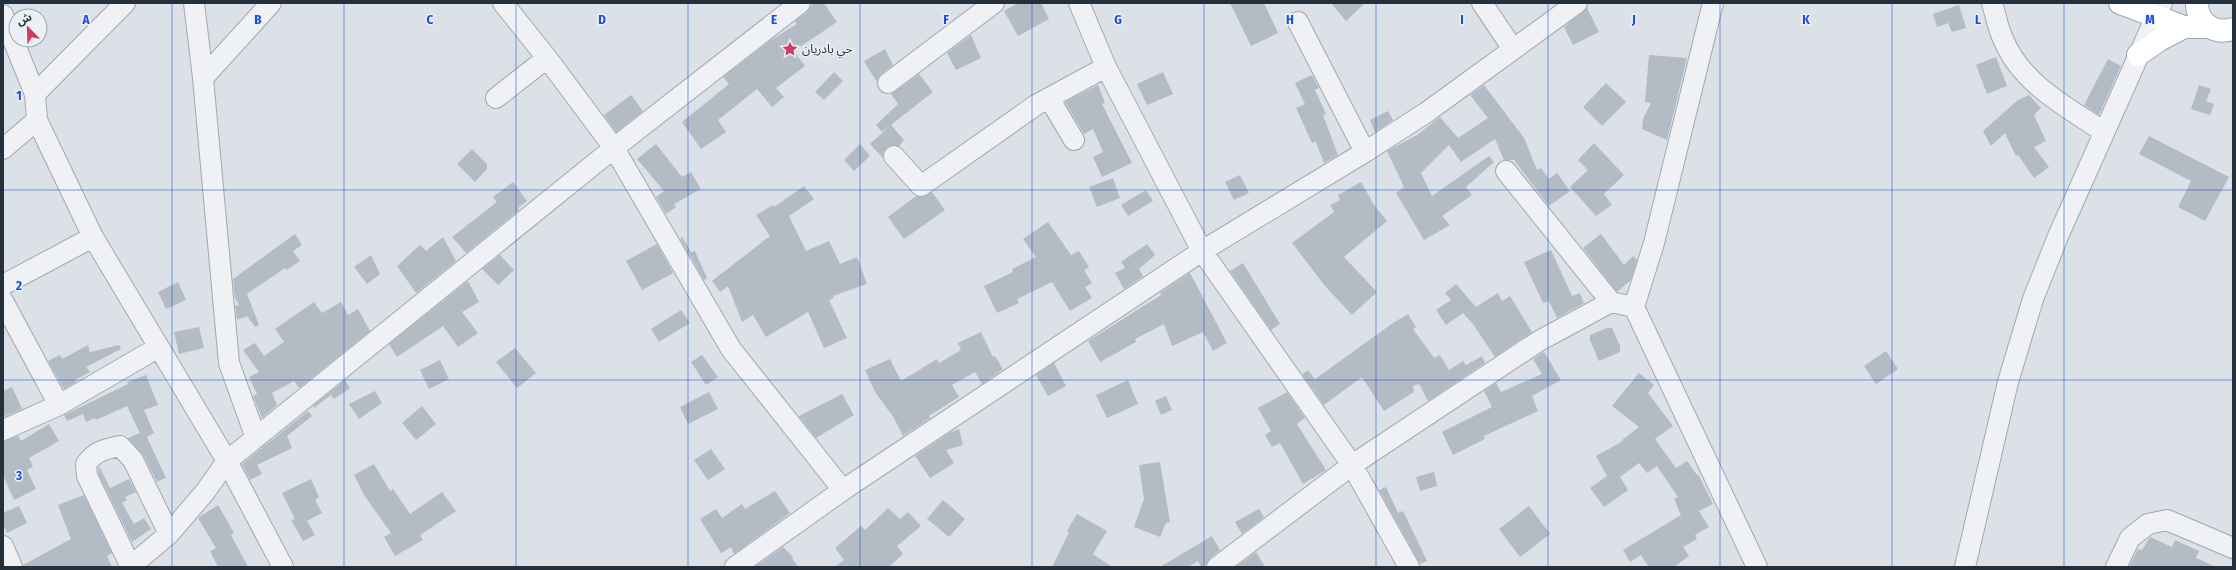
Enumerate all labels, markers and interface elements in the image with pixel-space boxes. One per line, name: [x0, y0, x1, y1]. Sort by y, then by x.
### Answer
north arrow: [8, 8, 48, 48]
text: ش: [15, 10, 34, 28]
text: A: [81, 12, 90, 27]
text: B: [254, 12, 262, 27]
text: C: [427, 12, 434, 27]
text: D: [598, 12, 606, 27]
text: E: [771, 12, 777, 27]
text: F: [943, 12, 949, 27]
text: G: [1114, 12, 1122, 27]
text: H: [1286, 12, 1294, 27]
text: I: [1460, 12, 1464, 27]
text: J: [1631, 12, 1636, 27]
text: K: [1802, 12, 1810, 27]
text: L: [1975, 12, 1981, 27]
text: M: [2145, 12, 2155, 27]
place icon: حي بادريان: [781, 40, 799, 58]
place label: حي بادريان: [802, 42, 853, 59]
text: 1: [16, 88, 22, 103]
text: 2: [15, 278, 22, 293]
text: 3: [15, 468, 22, 483]

